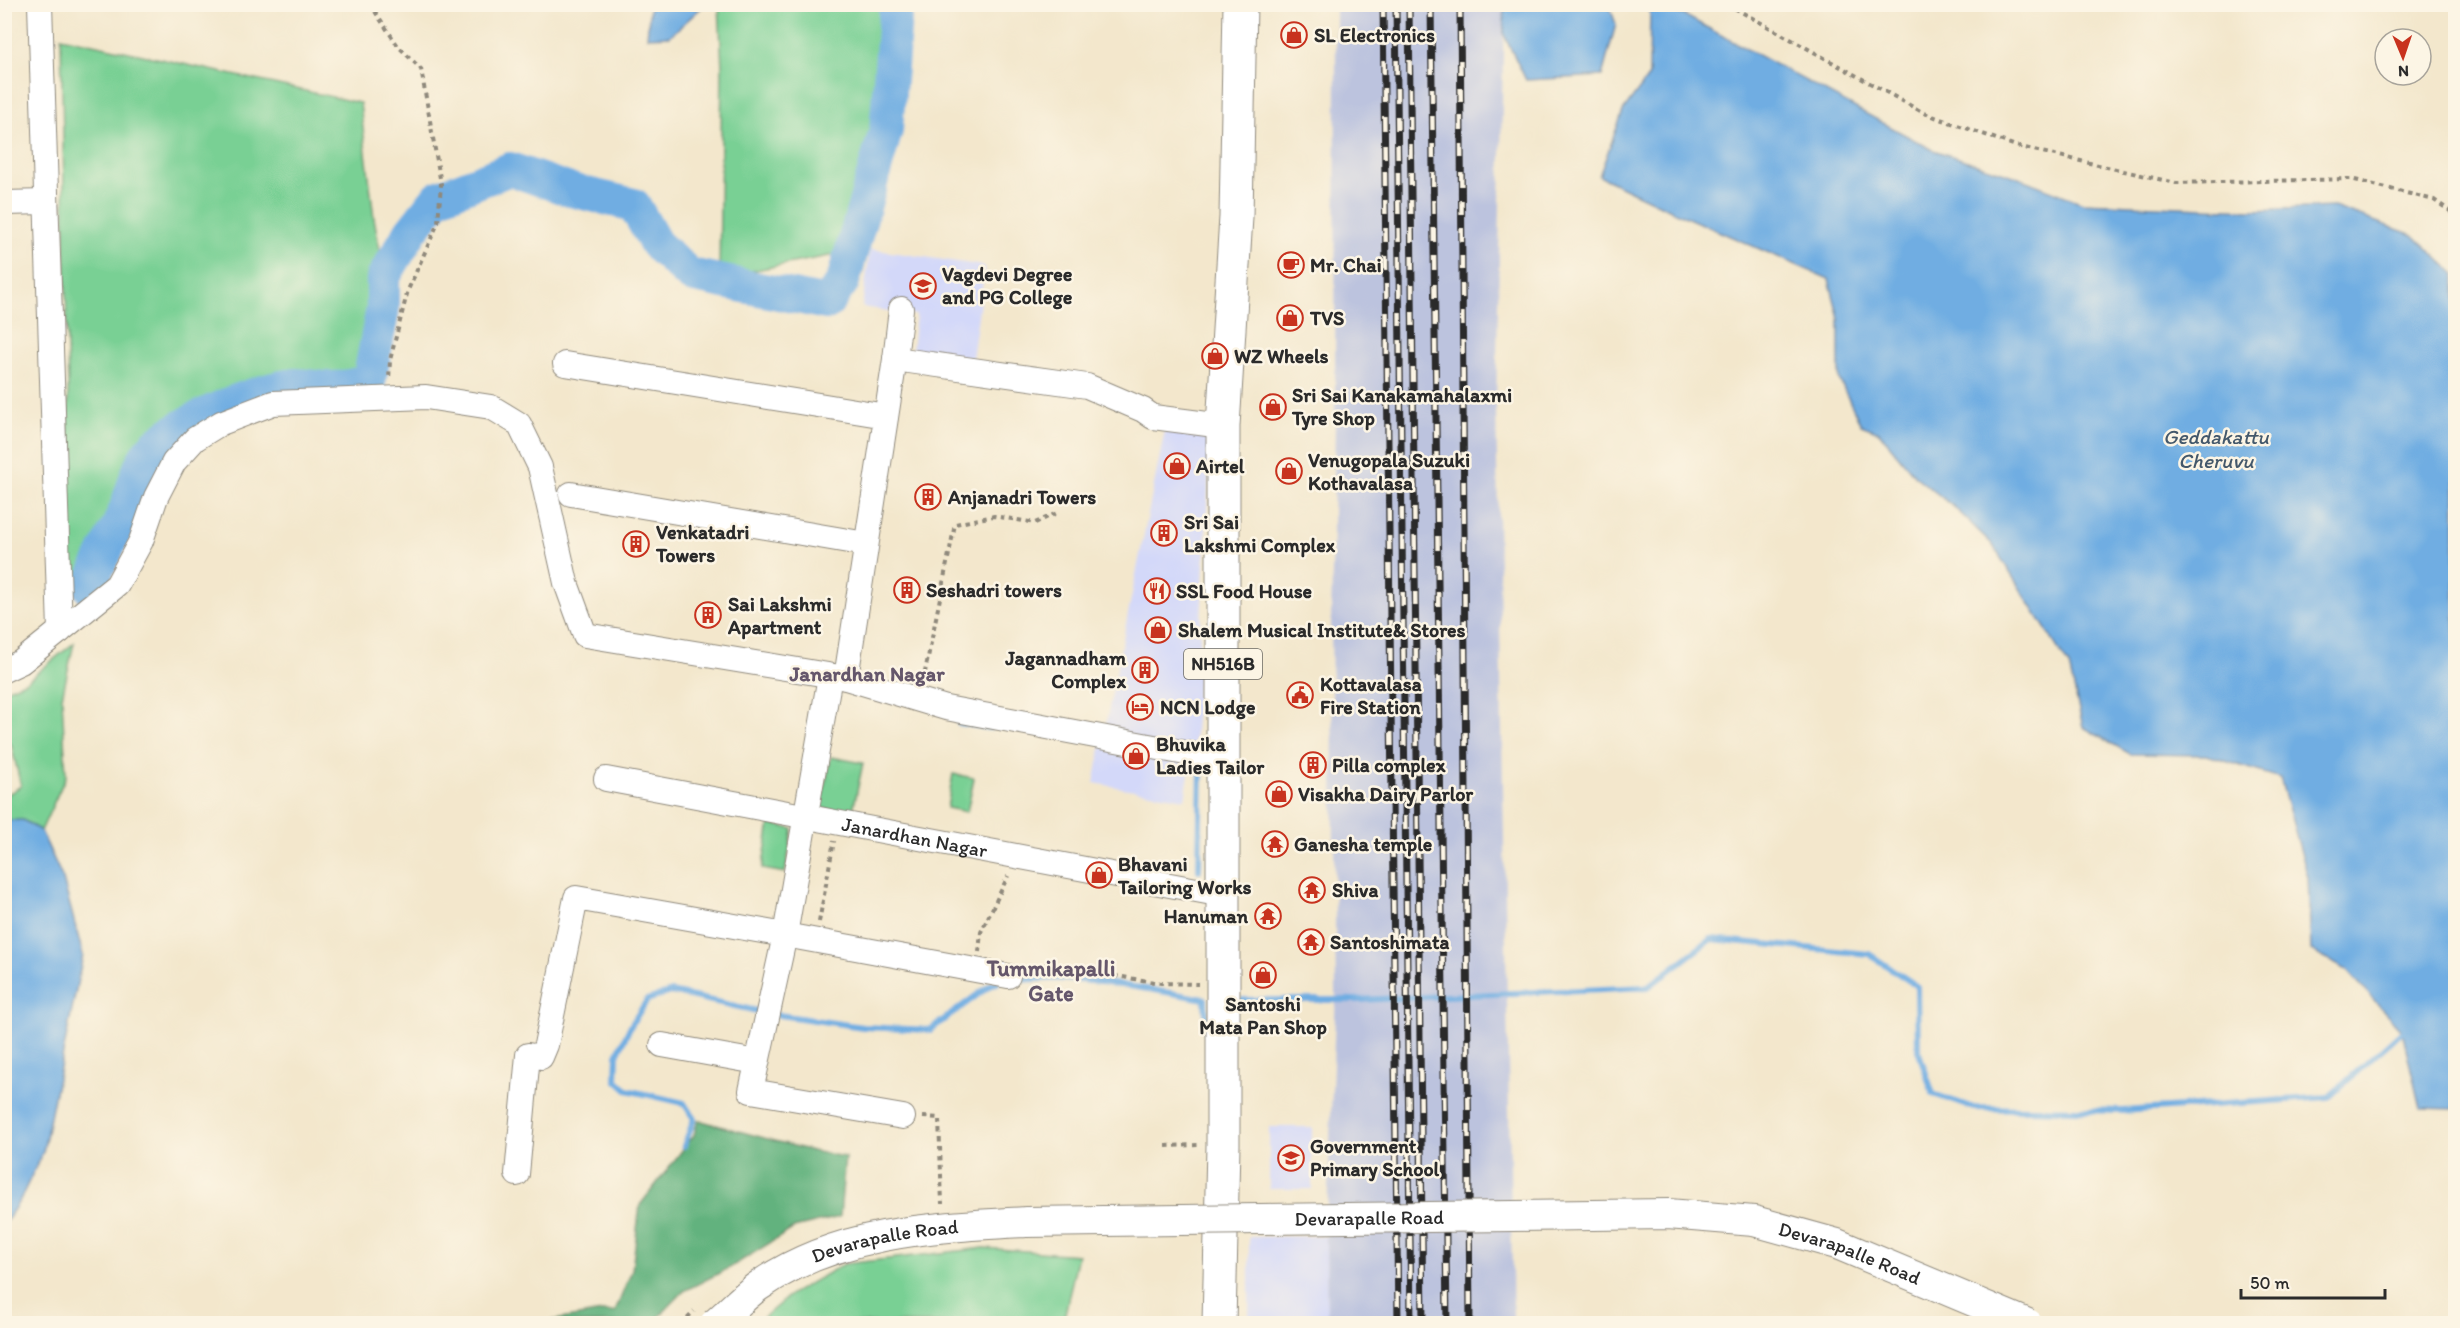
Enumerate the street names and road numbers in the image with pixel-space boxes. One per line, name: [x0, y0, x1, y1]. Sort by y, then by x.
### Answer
road number: NH516B: [1184, 649, 1262, 679]
street label: Janardhan Nagar: [840, 812, 989, 862]
street label: Devarapalle Road: [1294, 1205, 1444, 1231]
street label: Devarapalle Road: [808, 1214, 959, 1268]
street label: Devarapalle Road: [1776, 1216, 1924, 1290]

